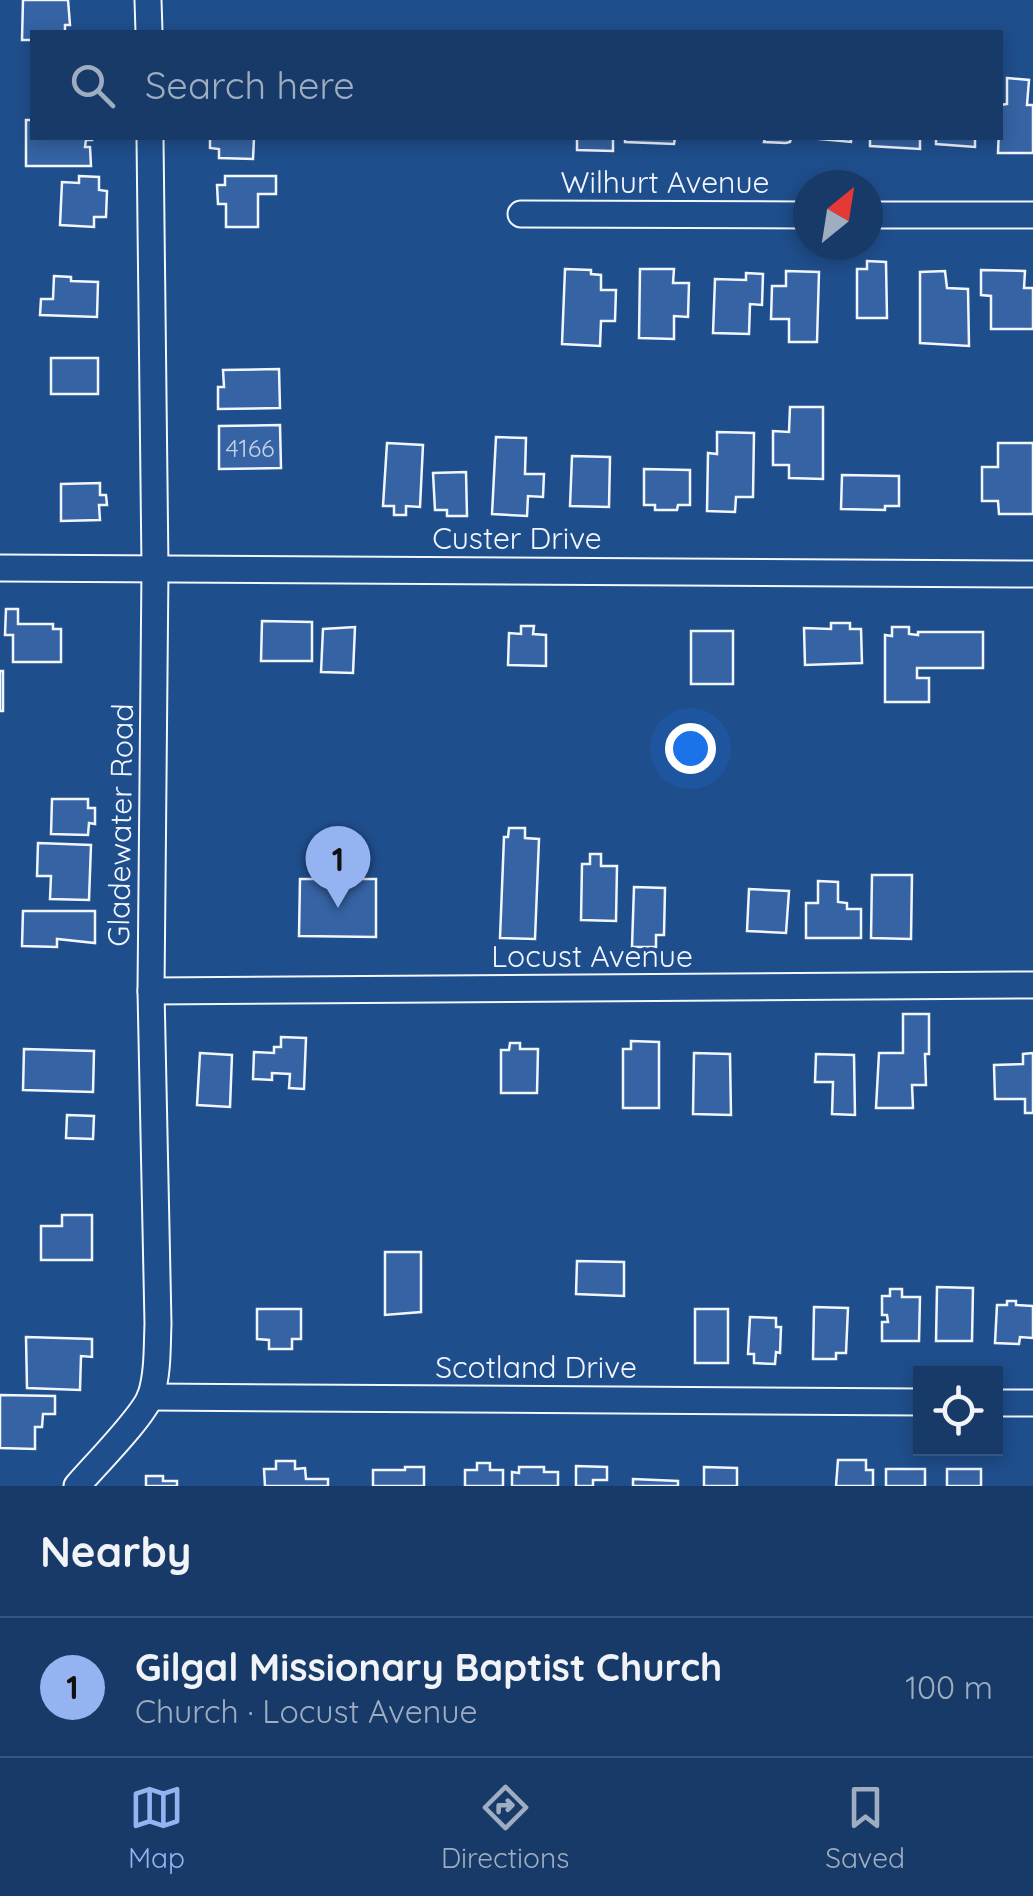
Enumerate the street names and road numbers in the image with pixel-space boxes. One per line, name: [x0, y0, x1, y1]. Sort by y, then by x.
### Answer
street label: Wilhurt Avenue: [561, 163, 769, 201]
street label: Custer Drive: [432, 519, 602, 557]
street label: Gladewater Road: [99, 703, 141, 947]
street label: Locust Avenue: [491, 937, 693, 975]
street label: Scotland Drive: [435, 1348, 637, 1386]

